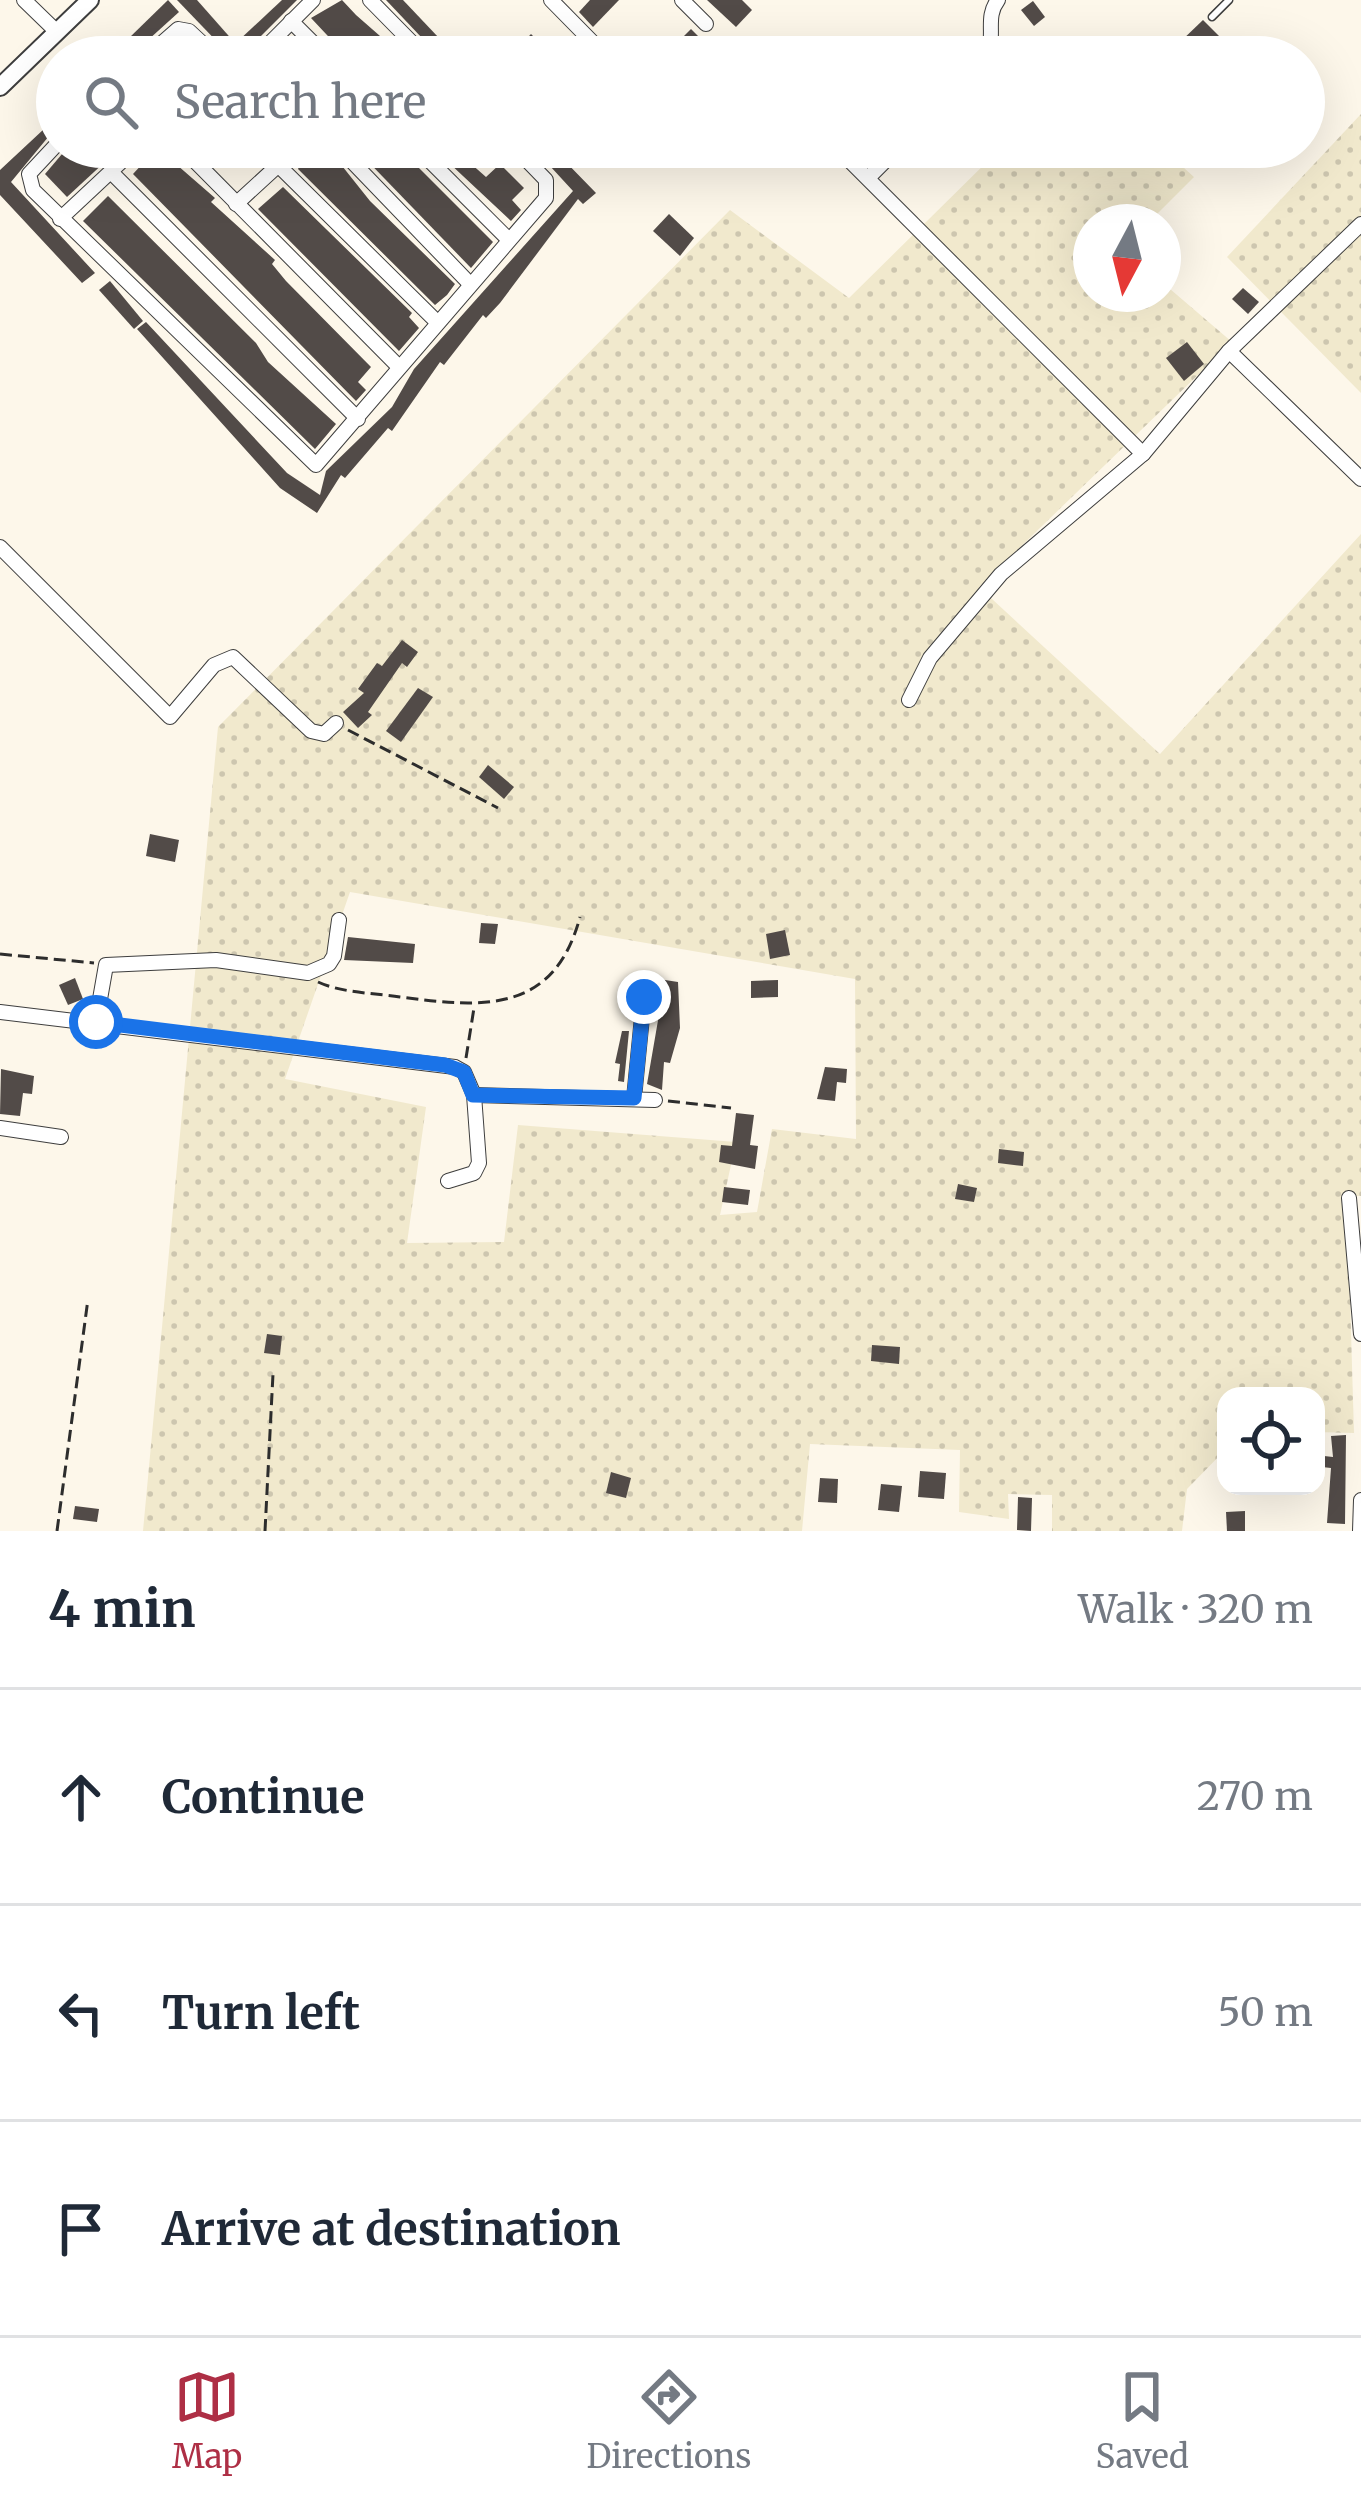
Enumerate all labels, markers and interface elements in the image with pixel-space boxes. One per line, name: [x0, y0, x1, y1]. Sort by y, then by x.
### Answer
search box: [36, 36, 1325, 168]
icon: search: [78, 69, 144, 135]
text: Search here: [174, 74, 426, 130]
north arrow: [1073, 204, 1181, 312]
route end: [617, 970, 671, 1024]
route start: [69, 995, 123, 1049]
map controls: [1217, 1387, 1325, 1495]
button: locate: [1217, 1387, 1325, 1495]
text: 4 min: [48, 1577, 196, 1641]
text: Walk · 320 m: [1078, 1585, 1313, 1634]
icon: ahead: [48, 1764, 114, 1830]
text: Continue: [162, 1769, 364, 1825]
text: 270 m: [1197, 1772, 1313, 1821]
icon: left: [48, 1980, 114, 2046]
text: Turn left: [162, 1985, 360, 2041]
text: 50 m: [1218, 1988, 1313, 2037]
icon: arrive: [48, 2196, 114, 2262]
text: Arrive at destination: [162, 2201, 620, 2257]
tab: Map: [172, 2364, 242, 2477]
tab: Directions: [586, 2364, 751, 2477]
tab: Saved: [1095, 2364, 1189, 2477]

